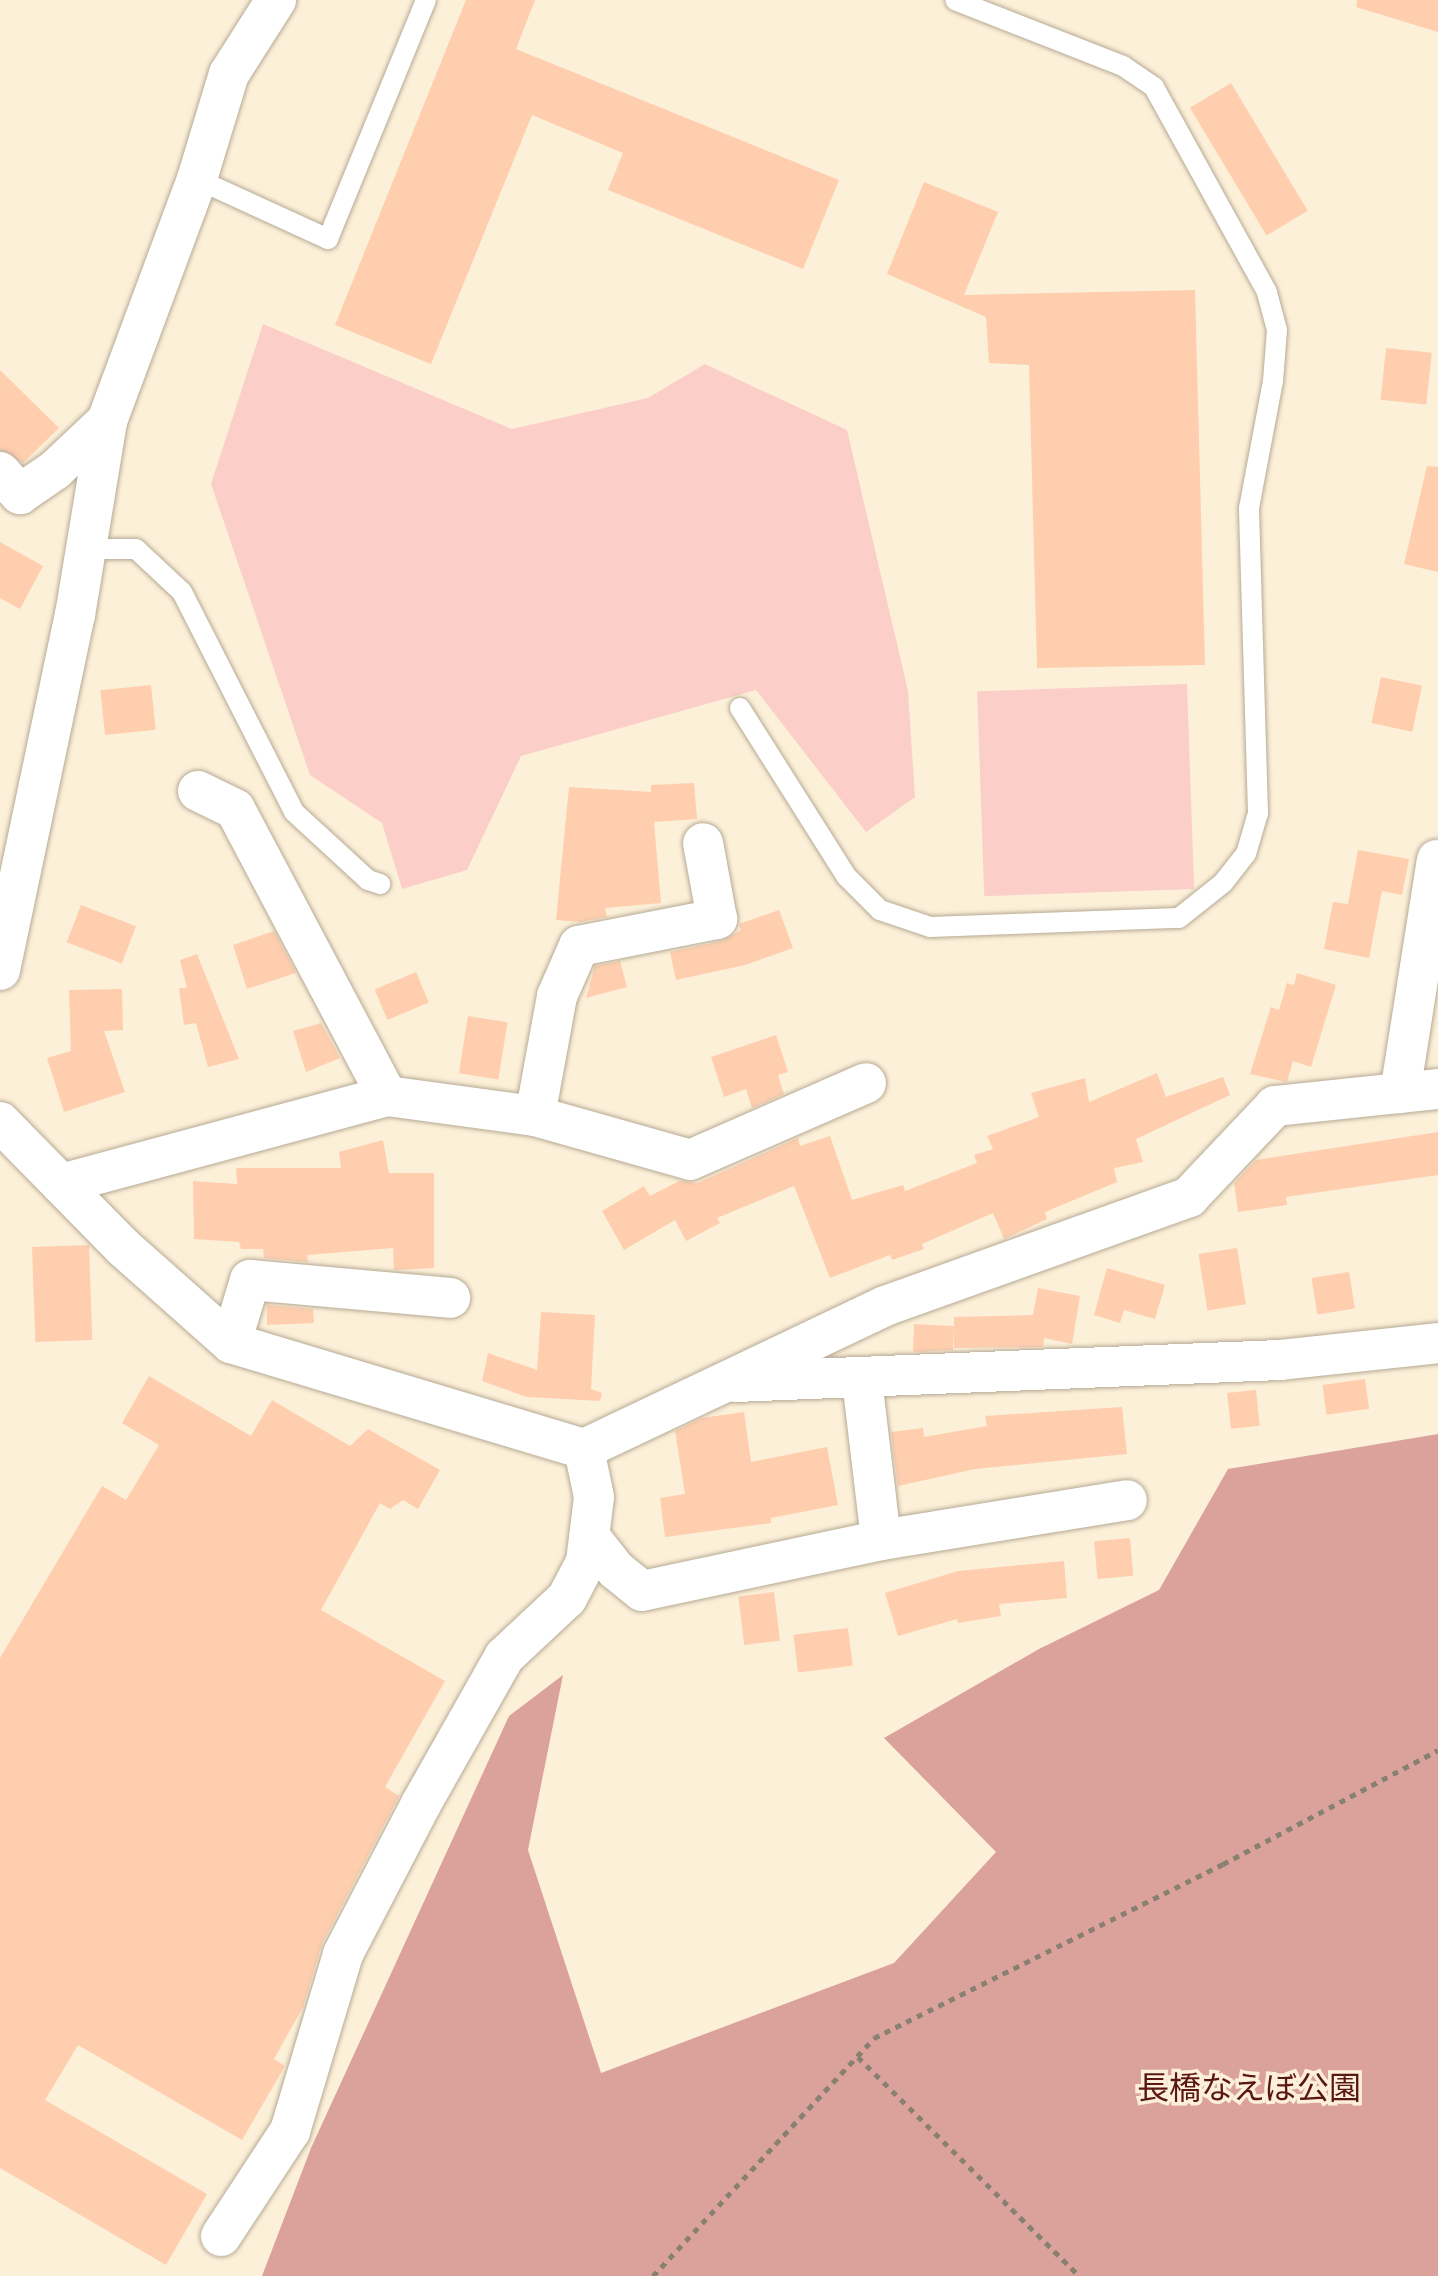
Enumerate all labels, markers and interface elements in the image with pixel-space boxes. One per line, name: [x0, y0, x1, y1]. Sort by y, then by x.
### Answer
park label: 長橋なえぼ公園: [1137, 2069, 1361, 2107]

